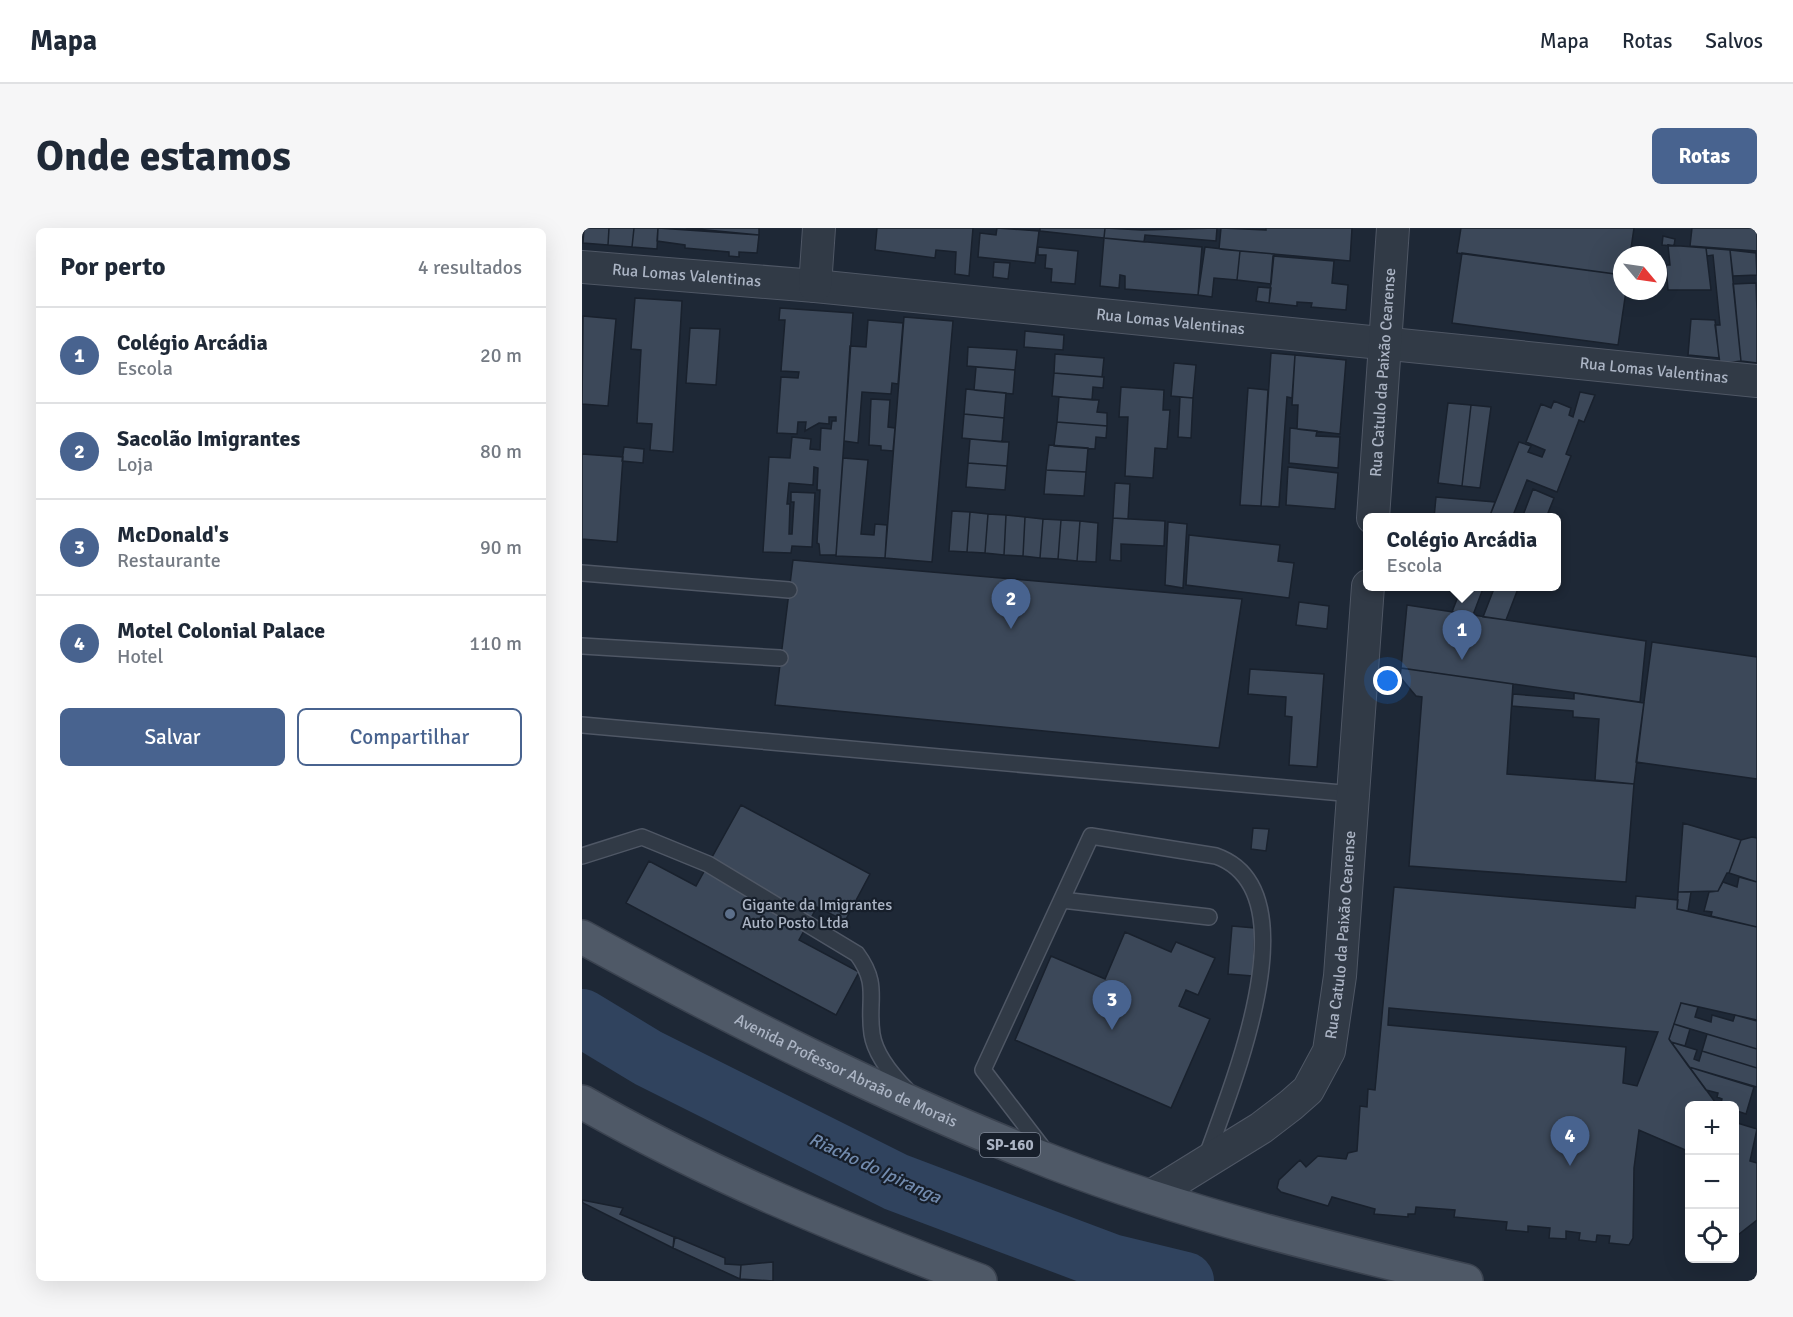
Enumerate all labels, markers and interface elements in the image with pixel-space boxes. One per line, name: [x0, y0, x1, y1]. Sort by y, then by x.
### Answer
text: Mapa: [30, 24, 97, 58]
text: Mapa: [1540, 28, 1589, 54]
text: Rotas: [1622, 28, 1672, 54]
text: Salvos: [1705, 28, 1763, 54]
button: Rotas: [1652, 128, 1757, 184]
text: Onde estamos: [36, 131, 291, 182]
north arrow: [1613, 246, 1667, 300]
text: Por perto: [60, 251, 166, 283]
text: 4 resultados: [418, 255, 522, 280]
street label: Rua Lomas Valentinas: [611, 259, 762, 292]
street label: Rua Catulo da Paixão Cearense: [1366, 267, 1400, 478]
street label: Rua Lomas Valentinas: [1095, 304, 1246, 339]
text: Colégio Arcádia: [117, 329, 268, 356]
text: 1: [74, 343, 85, 368]
text: 20 m: [480, 343, 522, 368]
street label: Rua Lomas Valentinas: [1579, 353, 1729, 388]
text: Escola: [117, 356, 173, 381]
text: Sacolão Imigrantes: [117, 425, 300, 452]
text: 2: [74, 439, 85, 464]
text: 80 m: [480, 439, 522, 464]
text: Loja: [117, 452, 153, 477]
popup: [1363, 513, 1561, 591]
text: McDonald's: [117, 521, 229, 548]
text: Colégio Arcádia: [1387, 526, 1537, 553]
text: 3: [74, 535, 85, 560]
text: 90 m: [480, 535, 522, 560]
text: Restaurante: [117, 548, 221, 573]
text: Escola: [1387, 553, 1442, 578]
pin: 2: [992, 580, 1030, 629]
pin: 1: [1442, 610, 1482, 660]
text: Motel Colonial Palace: [117, 617, 325, 644]
text: 4: [74, 631, 85, 656]
text: 110 m: [469, 631, 522, 656]
text: Hotel: [117, 644, 163, 669]
your location: [1373, 666, 1402, 695]
button: Salvar: [60, 708, 285, 766]
button: Compartilhar: [297, 708, 522, 766]
street label: Rua Catulo da Paixão Cearense: [1321, 830, 1360, 1040]
place label: Gigante da Imigrantes Auto Posto Ltda: [742, 895, 892, 933]
marker: Gigante da Imigrantes Auto Posto Ltda: [723, 907, 737, 921]
pin: 3: [1092, 980, 1132, 1030]
street label: Avenida Professor Abraão de Morais: [731, 1009, 960, 1132]
map controls: [1685, 1101, 1739, 1263]
button: +: [1685, 1101, 1739, 1155]
pin: 4: [1550, 1116, 1590, 1166]
water label: Riacho do Ipiranga: [806, 1128, 945, 1209]
road number: SP-160: [980, 1133, 1040, 1157]
button: −: [1685, 1155, 1739, 1209]
button: locate: [1685, 1209, 1739, 1263]

